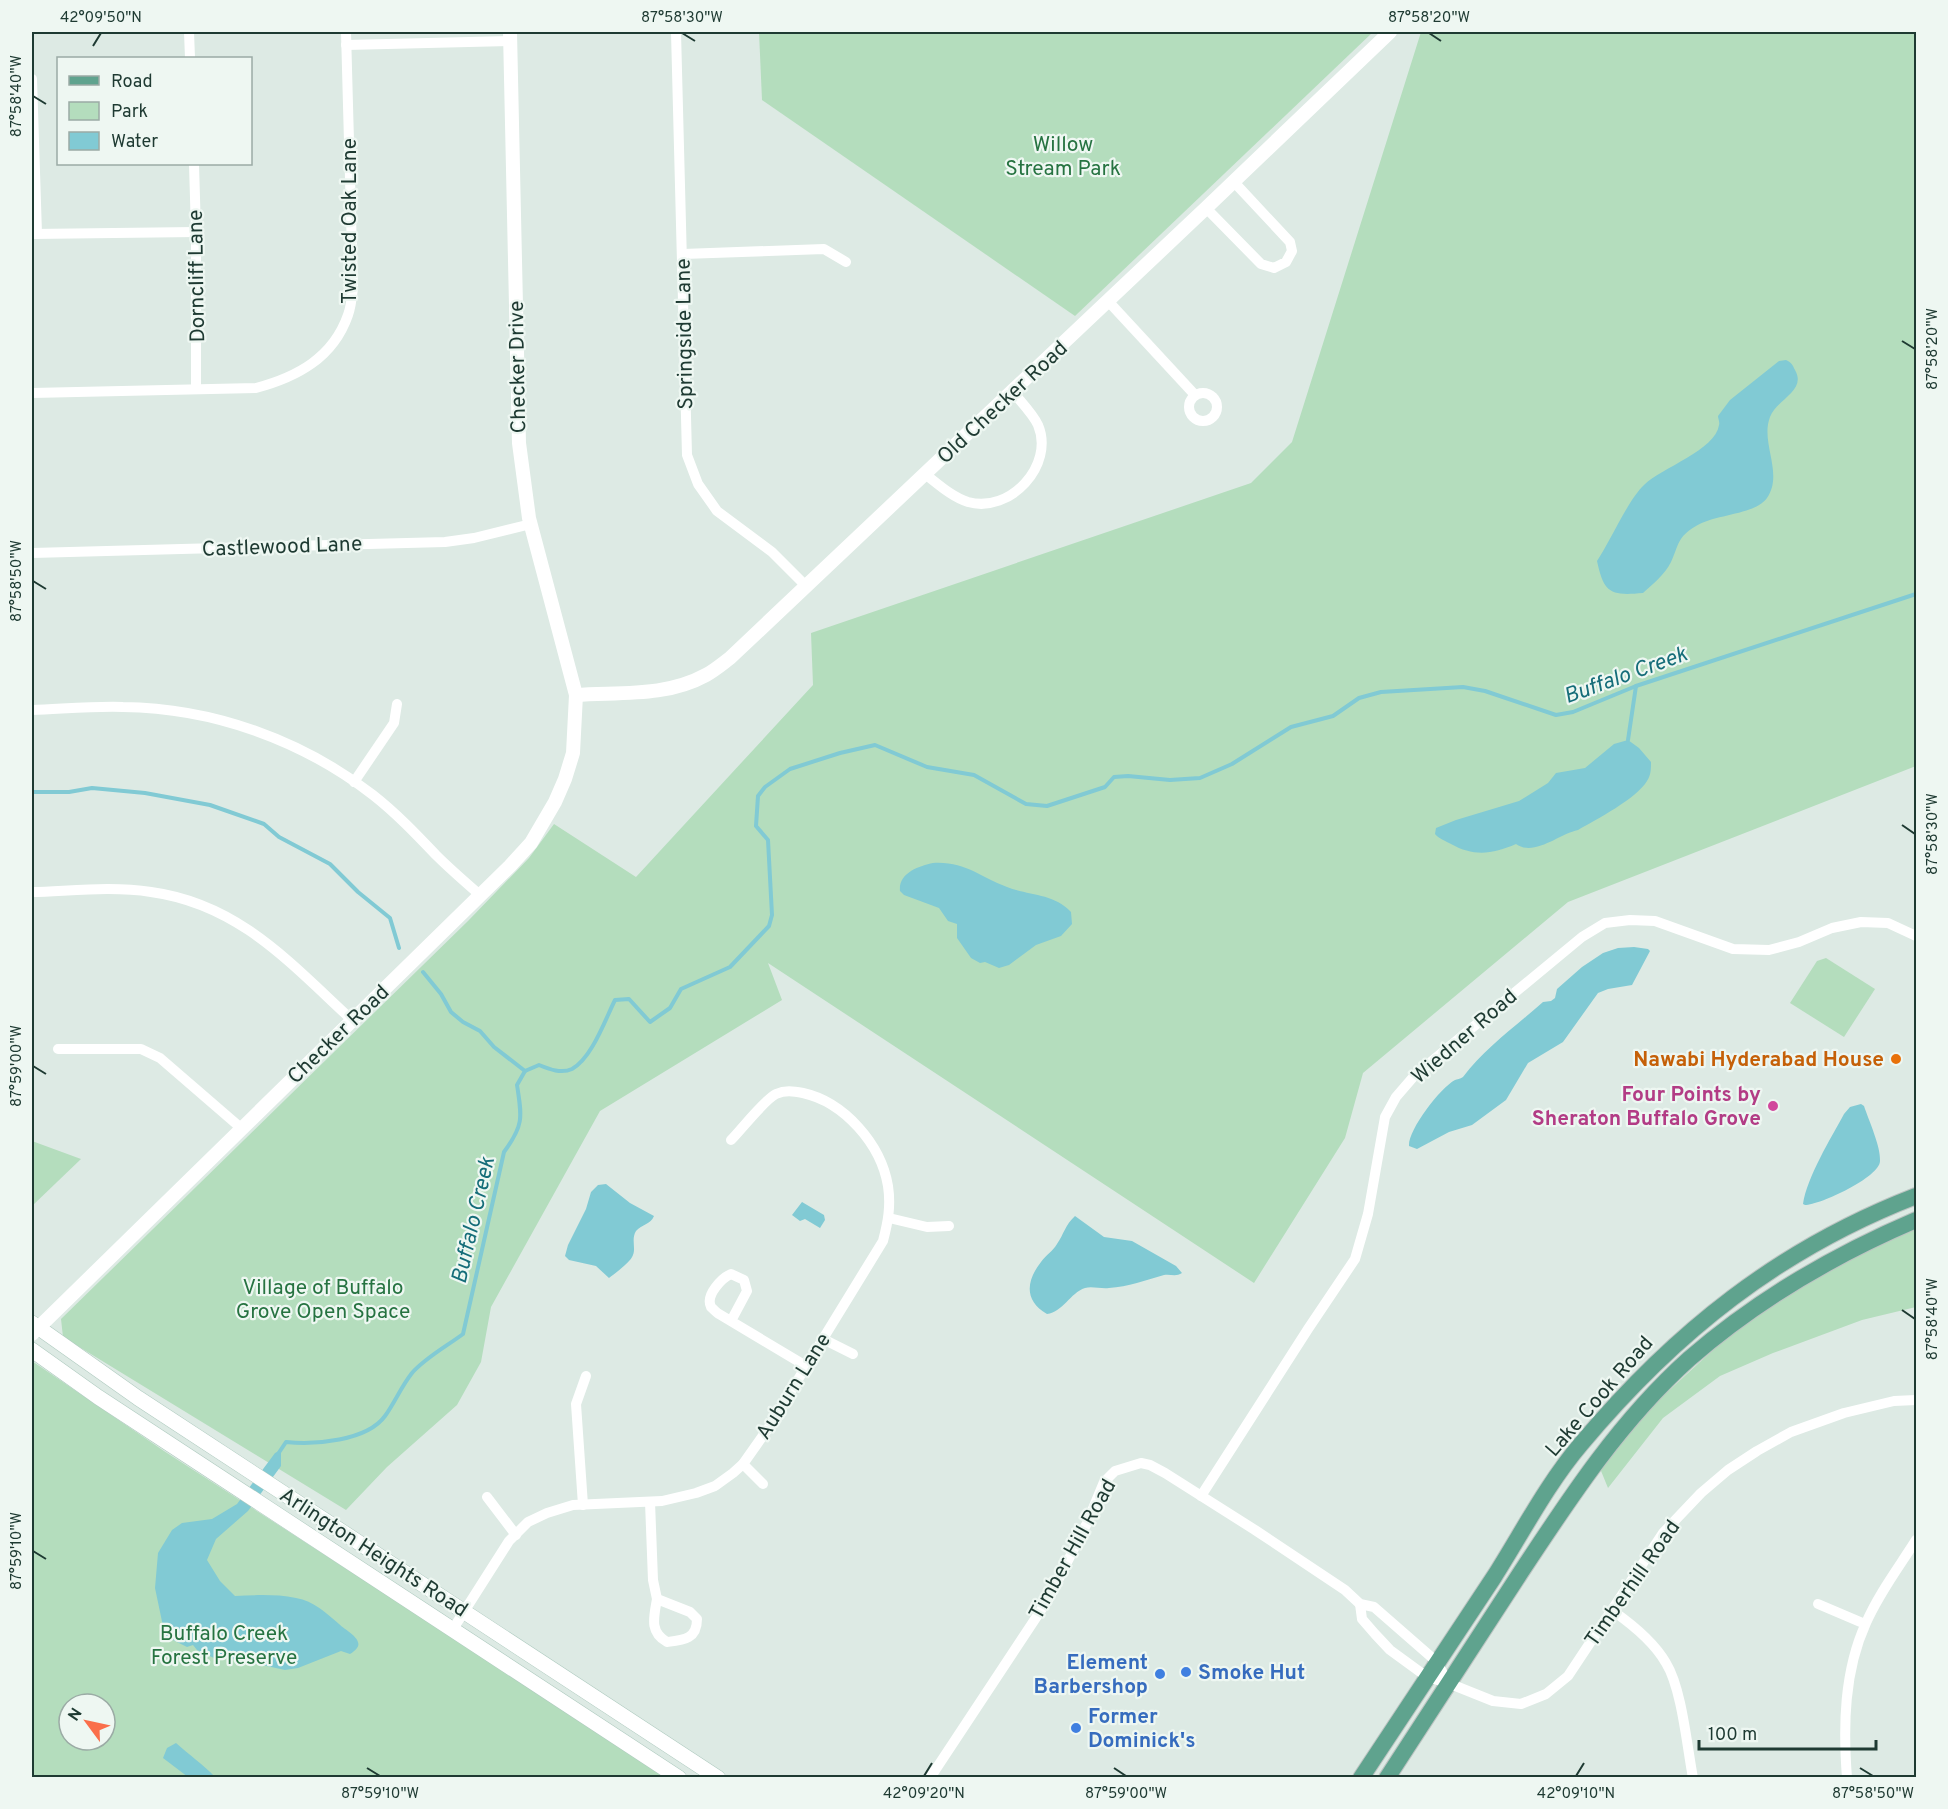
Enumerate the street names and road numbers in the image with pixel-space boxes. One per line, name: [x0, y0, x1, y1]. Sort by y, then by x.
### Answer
street label: Twisted Oak Lane: [337, 138, 364, 304]
street label: Dorncliff Lane: [183, 209, 212, 343]
street label: Springside Lane: [671, 258, 700, 410]
street label: Checker Drive: [504, 300, 533, 434]
street label: Old Checker Road: [932, 336, 1074, 471]
street label: Castlewood Lane: [201, 531, 363, 564]
street label: Checker Road: [282, 980, 396, 1091]
street label: Wiedner Road: [1406, 984, 1524, 1091]
street label: Auburn Lane: [751, 1328, 838, 1445]
street label: Lake Cook Road: [1540, 1331, 1660, 1463]
street label: Timber Hill Road: [1024, 1475, 1123, 1625]
street label: Arlington Heights Road: [274, 1482, 472, 1624]
street label: Timberhill Road: [1579, 1515, 1687, 1653]

